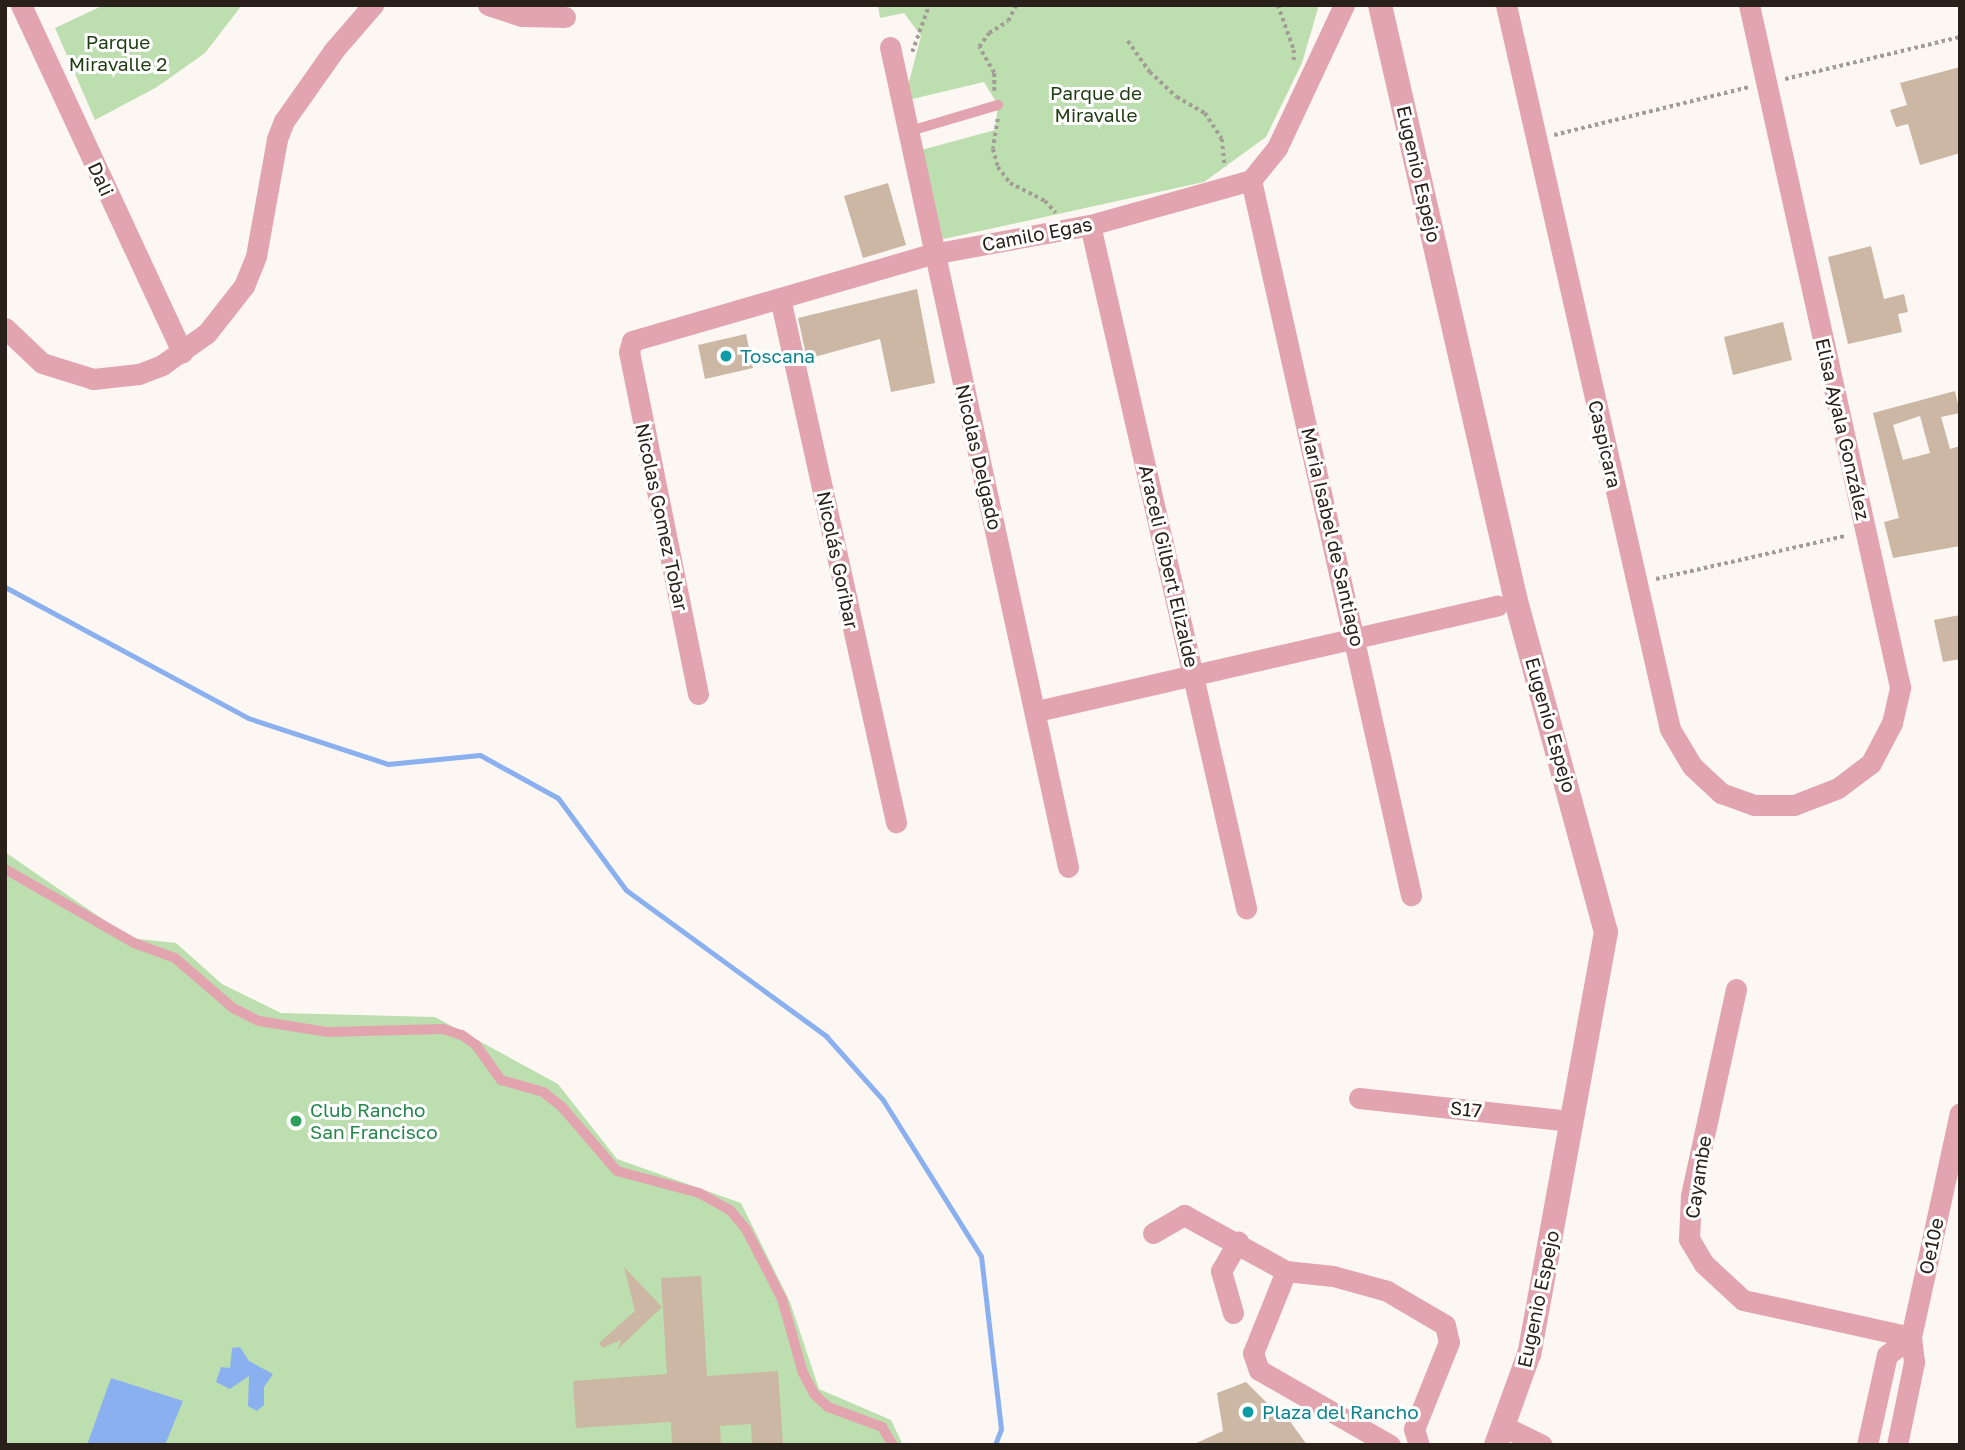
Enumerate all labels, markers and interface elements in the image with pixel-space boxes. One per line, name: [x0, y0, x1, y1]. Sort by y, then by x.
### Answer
park label: Parque Miravalle 2: [69, 31, 167, 75]
park label: Parque de Miravalle: [1050, 82, 1142, 126]
street label: Eugenio Espejo: [1392, 103, 1446, 245]
street label: Dali: [83, 158, 119, 200]
street label: Camilo Egas: [980, 212, 1094, 256]
street label: Elisa Ayala González: [1811, 336, 1875, 522]
place label: Toscana: [740, 345, 815, 367]
marker: Toscana: [718, 348, 734, 364]
street label: Nicolas Delgado: [951, 382, 1007, 532]
street label: Caspicara: [1584, 398, 1626, 490]
street label: Nicolas Gomez Tobar: [631, 421, 693, 613]
street label: Maria Isabel de Santiago: [1297, 425, 1369, 649]
street label: Araceli Gilbert Elizalde: [1135, 463, 1203, 669]
street label: Nicolás Goribar: [812, 489, 864, 631]
street label: Eugenio Espejo: [1521, 655, 1581, 795]
street label: S17: [1449, 1096, 1483, 1122]
place label: Club Rancho San Francisco: [310, 1099, 438, 1143]
marker: Club Rancho San Francisco: [288, 1113, 304, 1129]
street label: Cayambe: [1680, 1134, 1716, 1220]
street label: Oe10e: [1914, 1216, 1948, 1276]
street label: Eugenio Espejo: [1512, 1228, 1564, 1370]
place label: Plaza del Rancho: [1262, 1401, 1419, 1423]
marker: Plaza del Rancho: [1240, 1404, 1256, 1420]

